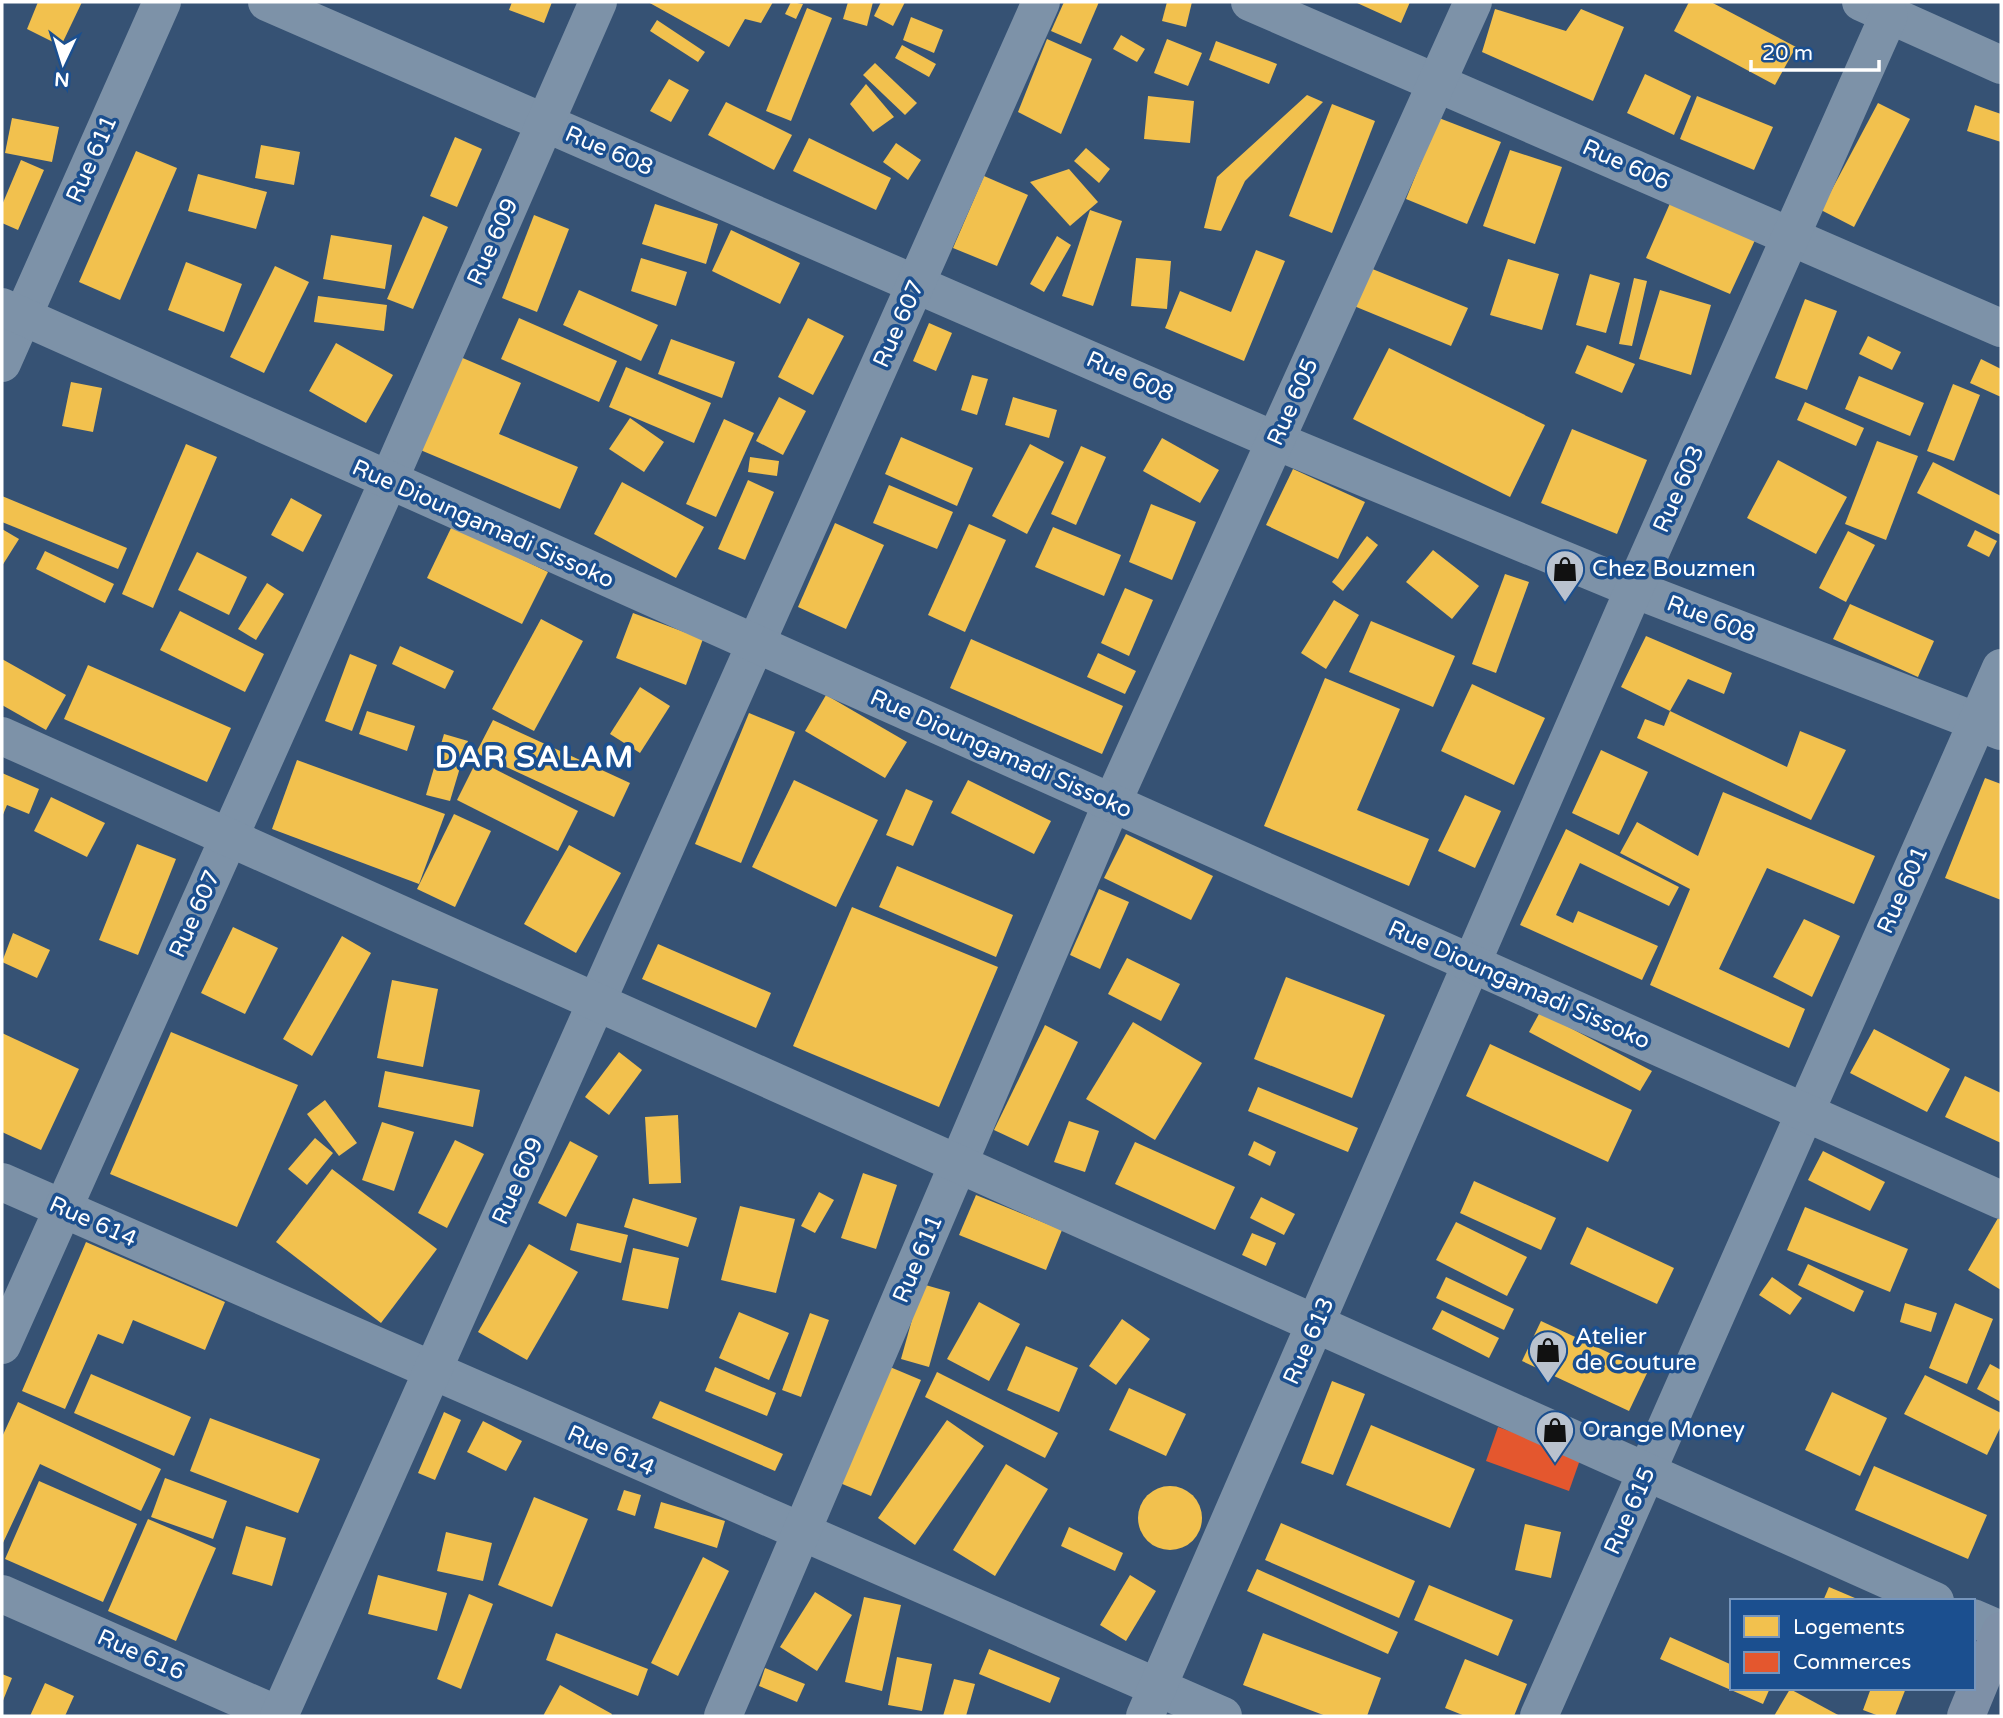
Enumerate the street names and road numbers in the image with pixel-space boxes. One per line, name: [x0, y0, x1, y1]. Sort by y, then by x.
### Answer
street label: Rue 611: [60, 111, 124, 207]
street label: Rue 608: [561, 120, 657, 182]
street label: Rue 606: [1578, 133, 1674, 197]
street label: Rue 609: [461, 194, 525, 290]
street label: Rue 607: [867, 276, 931, 372]
street label: Rue 608: [1082, 345, 1178, 409]
street label: Rue 605: [1261, 354, 1325, 450]
street label: Rue 603: [1647, 441, 1711, 537]
street label: Rue Dioungamadi Sissoko: [348, 453, 618, 595]
street label: Rue 608: [1663, 589, 1759, 649]
street label: Rue Dioungamadi Sissoko: [866, 683, 1136, 825]
street label: Rue 601: [1871, 842, 1935, 938]
street label: Rue 607: [163, 866, 227, 962]
street label: Rue Dioungamadi Sissoko: [1384, 914, 1654, 1056]
street label: Rue 609: [486, 1133, 550, 1229]
street label: Rue 614: [45, 1190, 141, 1254]
street label: Rue 611: [887, 1211, 949, 1307]
street label: Rue 613: [1277, 1293, 1341, 1389]
street label: Rue 614: [563, 1419, 659, 1483]
street label: Rue 615: [1598, 1463, 1662, 1559]
street label: Rue 616: [93, 1623, 189, 1687]

